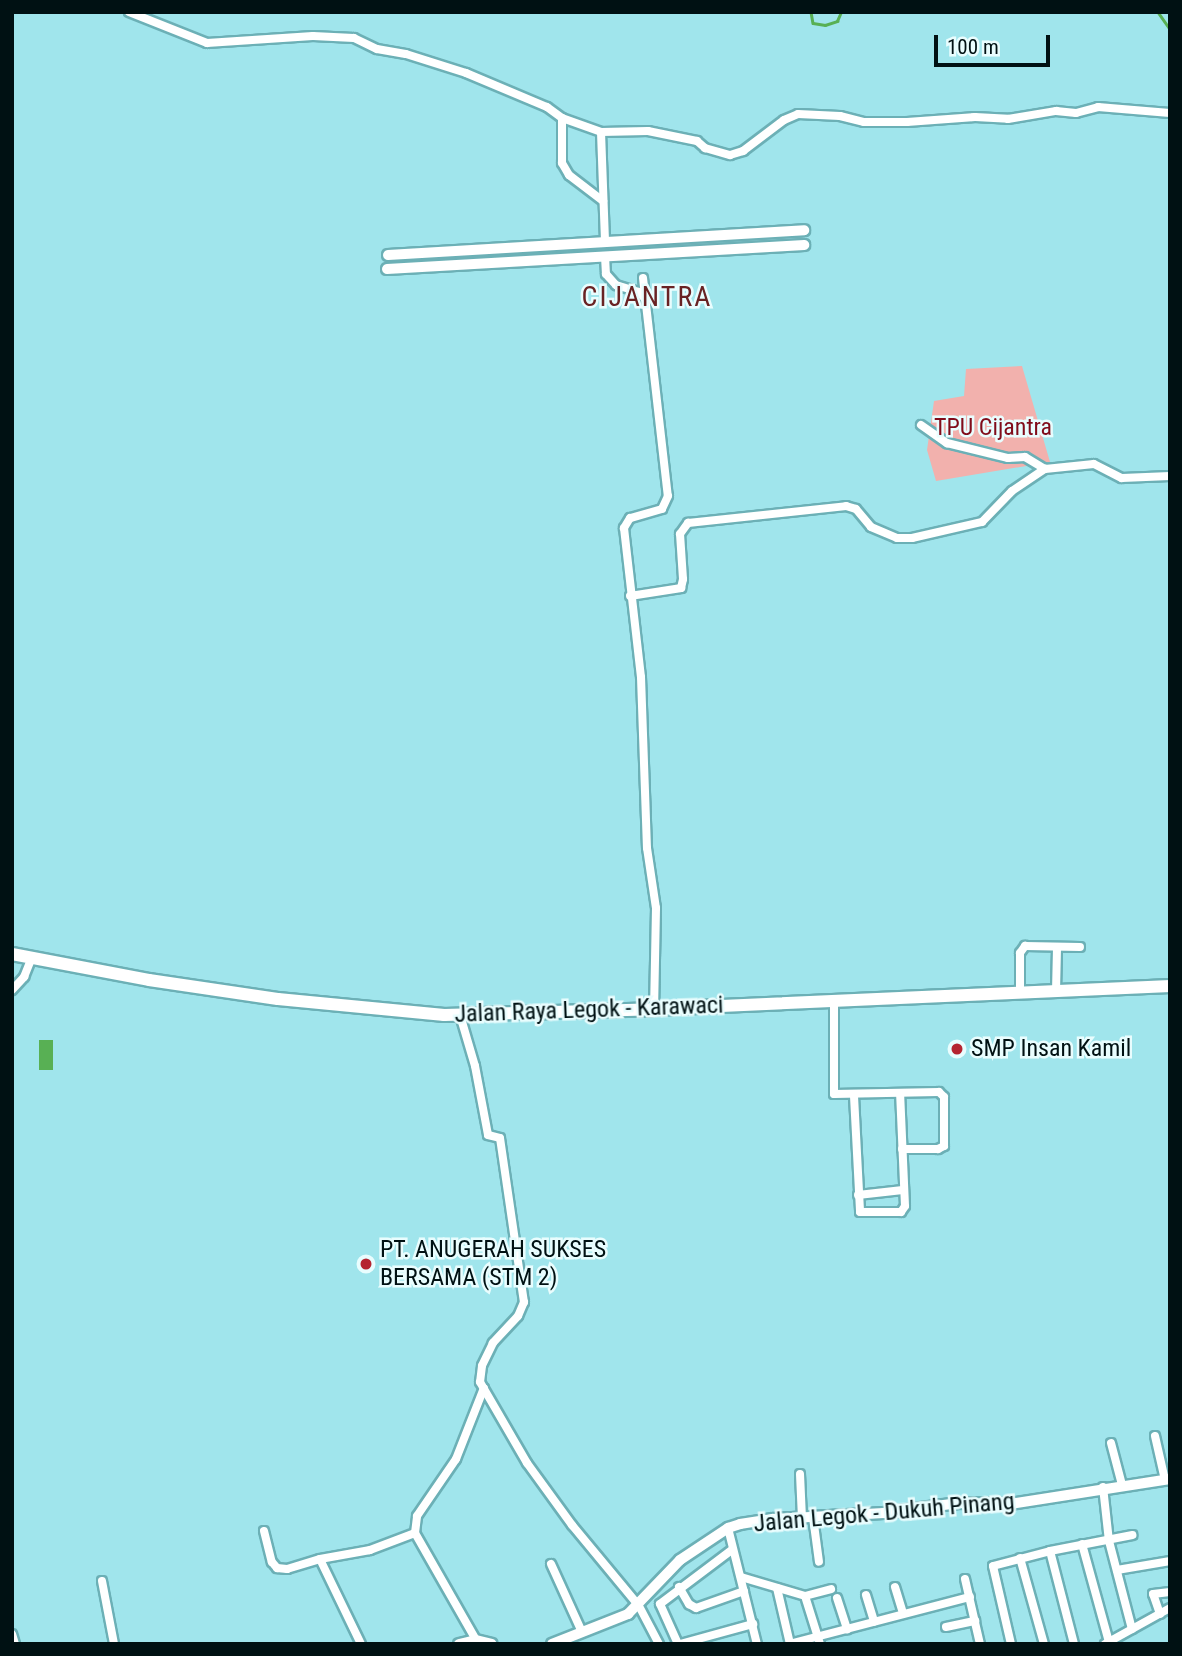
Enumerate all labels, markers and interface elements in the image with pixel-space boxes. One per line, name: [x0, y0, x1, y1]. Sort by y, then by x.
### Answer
scale bar: [937, 21, 1052, 65]
text: 100 m: [947, 35, 999, 59]
district label: CIJANTRA: [583, 280, 711, 314]
park label: TPU Cijantra: [934, 414, 1052, 442]
street label: Jalan Raya Legok - Karawaci: [454, 991, 724, 1029]
place label: SMP Insan Kamil: [971, 1035, 1131, 1063]
marker: SMP Insan Kamil: [949, 1041, 965, 1057]
place label: PT. ANUGERAH SUKSES BERSAMA (STM 2): [380, 1236, 606, 1292]
marker: PT. ANUGERAH SUKSES BERSAMA (STM 2): [358, 1256, 374, 1272]
street label: Jalan Legok - Dukuh Pinang: [752, 1487, 1016, 1539]

